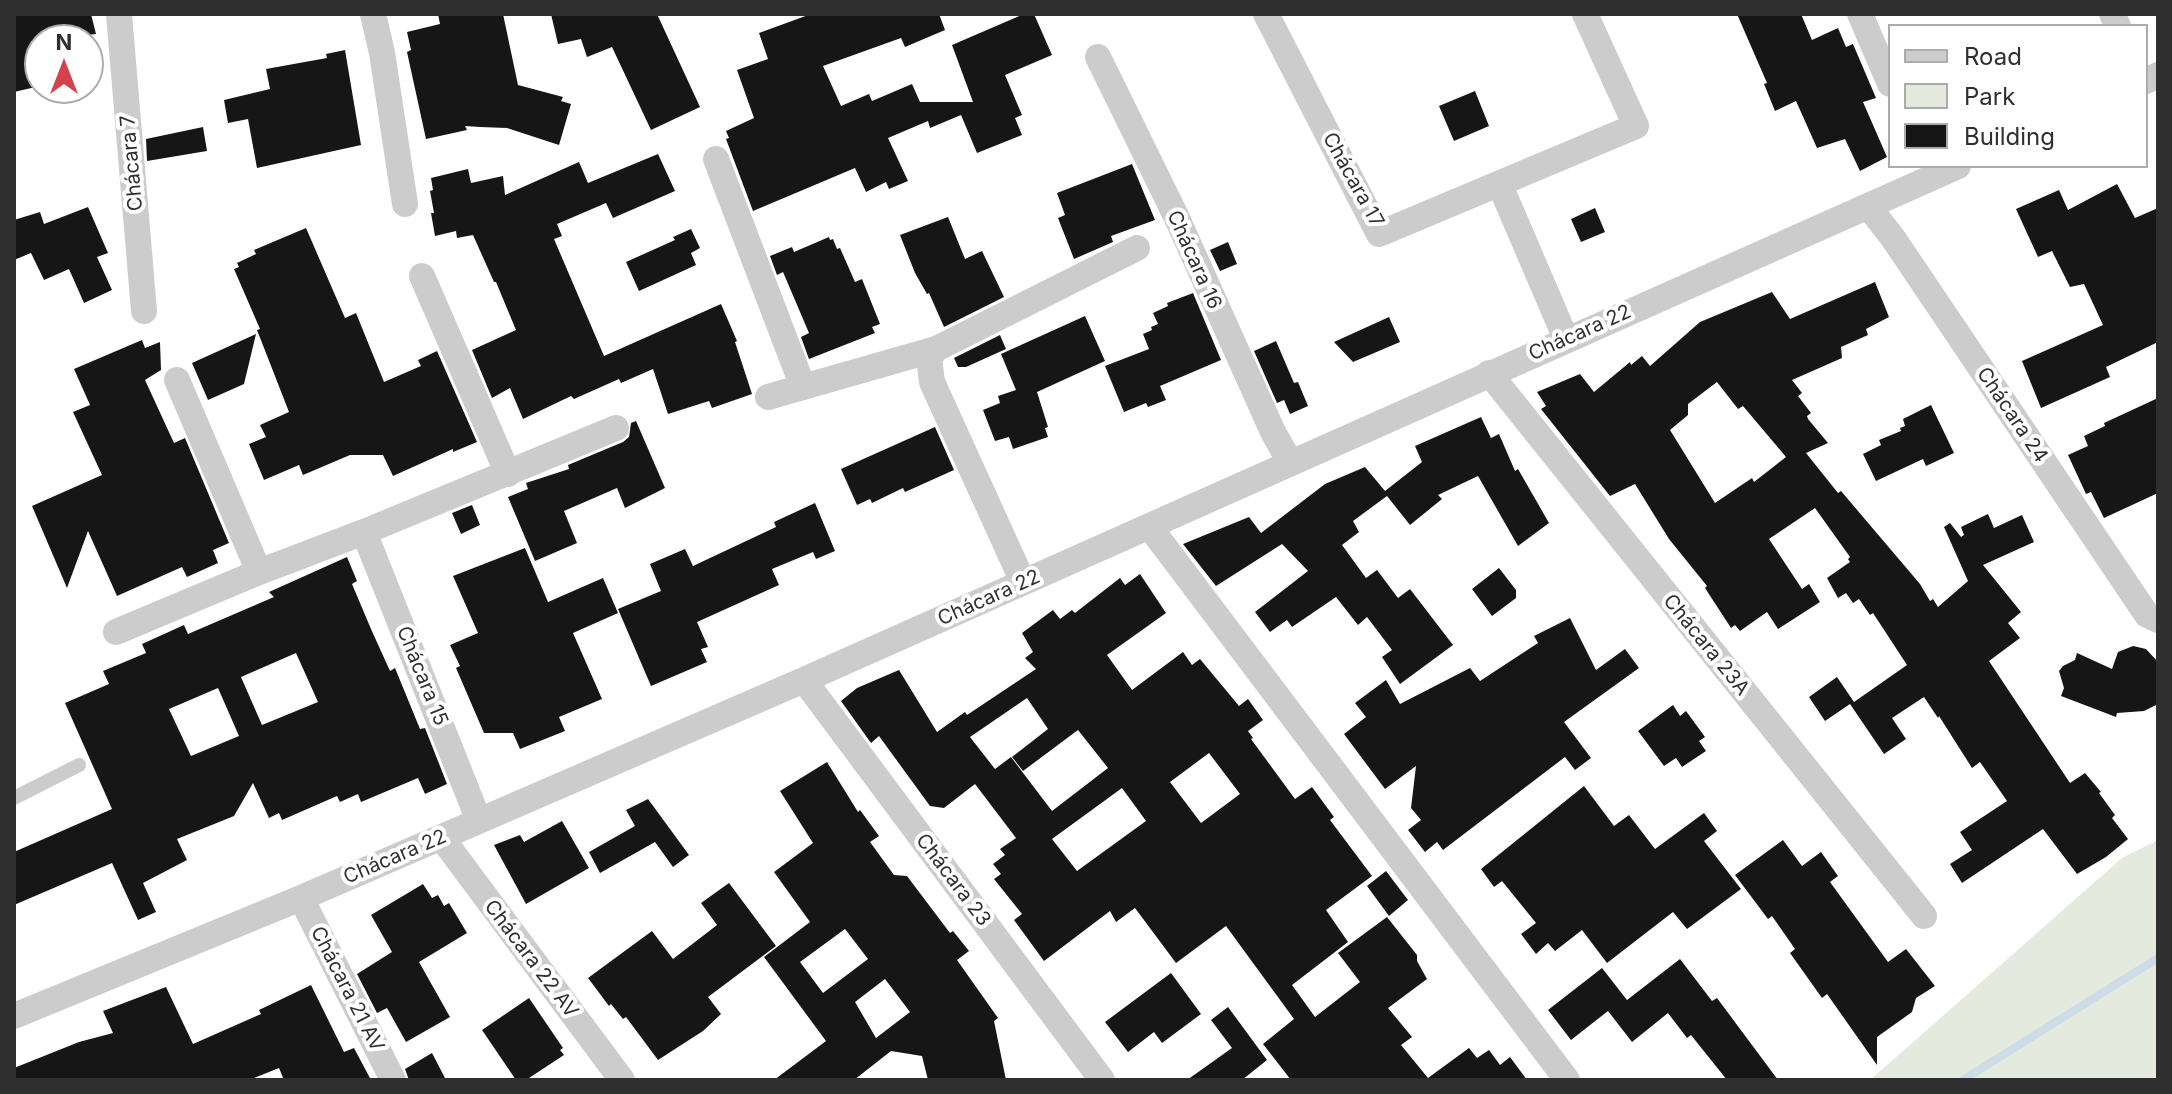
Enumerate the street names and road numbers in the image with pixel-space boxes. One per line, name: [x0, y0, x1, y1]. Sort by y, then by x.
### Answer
street label: Chácara 7: [116, 114, 148, 212]
street label: Chácara 17: [1317, 129, 1389, 231]
street label: Chácara 16: [1162, 207, 1226, 313]
street label: Chácara 22: [1525, 300, 1635, 366]
street label: Chácara 24: [1971, 363, 2053, 467]
street label: Chácara 22: [934, 565, 1044, 631]
street label: Chácara 23A: [1658, 590, 1754, 700]
street label: Chácara 15: [391, 623, 453, 729]
street label: Chácara 22: [340, 825, 450, 889]
street label: Chácara 23: [910, 829, 996, 931]
street label: Chácara 22 AV: [479, 895, 583, 1023]
street label: Chácara 21 AV: [305, 922, 389, 1056]

